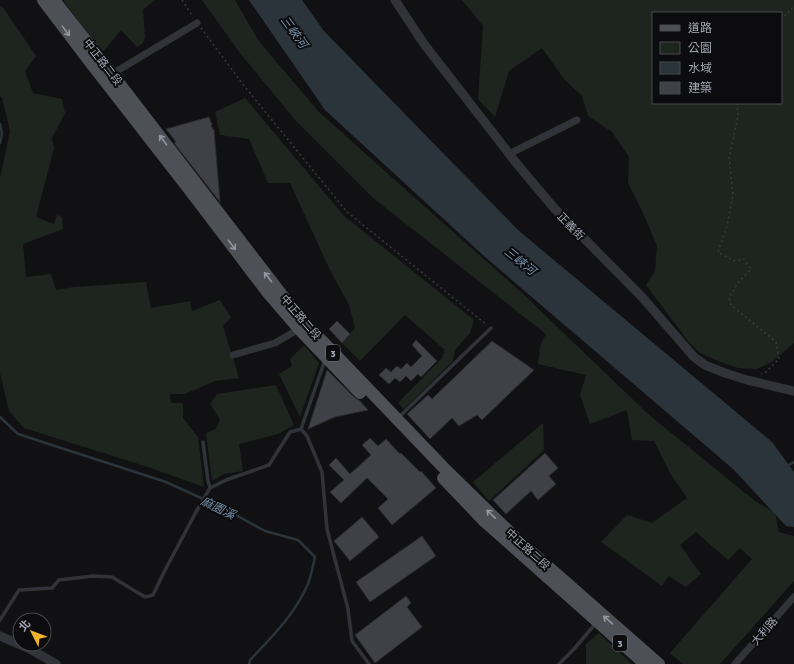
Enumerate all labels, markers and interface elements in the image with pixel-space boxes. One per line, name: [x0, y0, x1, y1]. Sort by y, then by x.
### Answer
legend: [652, 12, 782, 104]
water label: 三峽河: [277, 13, 311, 53]
text: 道路: [688, 21, 712, 36]
one-way arrow: [62, 26, 71, 37]
street label: 中正路二段: [81, 37, 125, 88]
text: 公園: [688, 41, 712, 56]
text: 水域: [688, 61, 712, 76]
text: 建築: [688, 81, 712, 96]
one-way arrow: [159, 135, 167, 146]
street label: 正義街: [555, 210, 587, 243]
one-way arrow: [227, 239, 236, 250]
water label: 三峽河: [501, 244, 540, 280]
one-way arrow: [263, 271, 272, 282]
street label: 中正路二段: [278, 292, 324, 342]
road number: 3: [326, 345, 340, 361]
water label: 麻園溪: [198, 494, 239, 524]
one-way arrow: [486, 509, 496, 519]
street label: 中正路二段: [503, 526, 552, 573]
north arrow: [12, 612, 52, 652]
one-way arrow: [603, 615, 614, 624]
street label: 大利路: [749, 615, 780, 648]
text: 北: [16, 617, 33, 634]
road number: 3: [613, 635, 627, 651]

